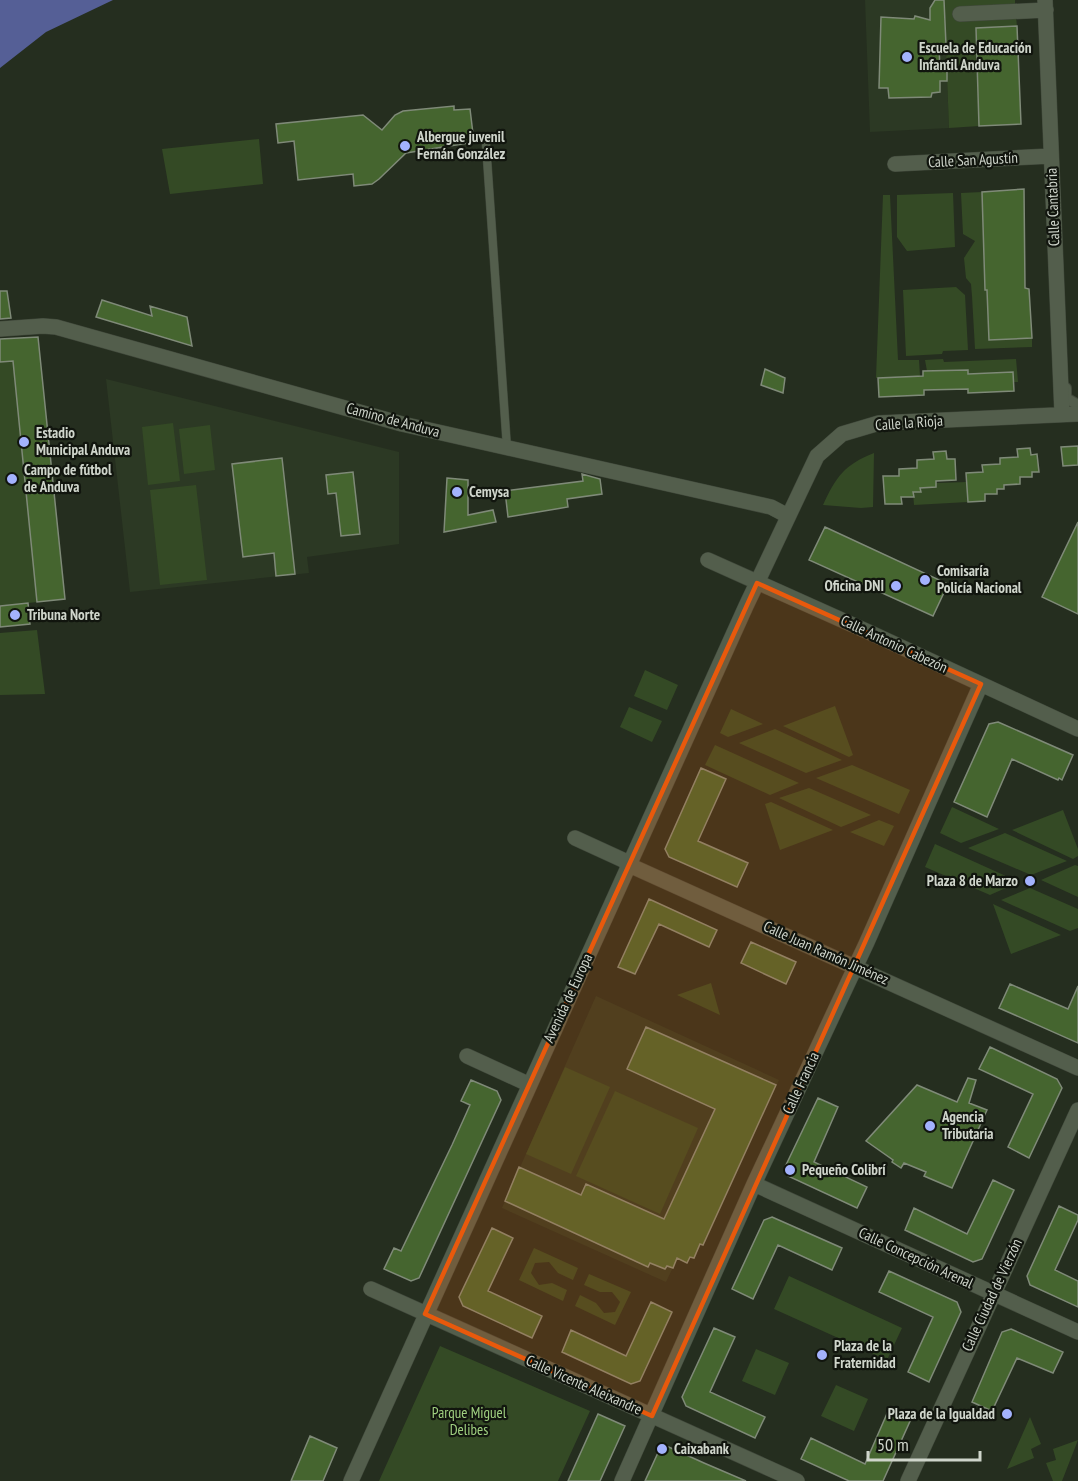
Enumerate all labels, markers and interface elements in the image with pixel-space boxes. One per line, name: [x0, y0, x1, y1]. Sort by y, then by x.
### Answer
place label: Escuela de Educación Infantil Anduva: [919, 38, 1032, 74]
marker: Escuela de Educación Infantil Anduva: [900, 50, 914, 64]
place label: Albergue juvenil Fernán González: [416, 127, 506, 163]
marker: Albergue juvenil Fernán González: [398, 139, 412, 153]
street label: Calle San Agustín: [928, 148, 1018, 171]
street label: Calle Cantabria: [1042, 168, 1063, 246]
street label: Camino de Anduva: [344, 398, 442, 441]
street label: Calle la Rioja: [874, 411, 943, 434]
place label: Estadio Municipal Anduva: [36, 423, 130, 459]
marker: Estadio Municipal Anduva: [17, 435, 31, 449]
place label: Campo de fútbol de Anduva: [24, 460, 112, 496]
marker: Campo de fútbol de Anduva: [5, 472, 19, 486]
place label: Cemysa: [469, 482, 509, 501]
marker: Cemysa: [450, 485, 464, 499]
place label: Comisaría Policía Nacional: [937, 561, 1022, 597]
marker: Comisaría Policía Nacional: [918, 573, 932, 587]
place label: Oficina DNI: [824, 576, 884, 595]
marker: Oficina DNI: [889, 579, 903, 593]
place label: Tribuna Norte: [27, 605, 100, 624]
marker: Tribuna Norte: [8, 608, 22, 622]
street label: Calle Antonio Cabezón: [838, 610, 951, 677]
place label: Plaza 8 de Marzo: [927, 871, 1018, 890]
marker: Plaza 8 de Marzo: [1023, 874, 1037, 888]
street label: Calle Juan Ramón Jiménez: [761, 916, 892, 989]
street label: Avenida de Europa: [539, 950, 596, 1045]
street label: Calle Francia: [778, 1049, 823, 1117]
place label: Agencia Tributaria: [941, 1107, 993, 1143]
marker: Agencia Tributaria: [923, 1119, 937, 1133]
place label: Pequeño Colibrí: [802, 1160, 886, 1179]
marker: Pequeño Colibrí: [783, 1163, 797, 1177]
street label: Calle Concepción Arenal: [856, 1223, 977, 1293]
street label: Calle Ciudad de Vierzón: [957, 1235, 1026, 1354]
place label: Plaza de la Fraternidad: [834, 1336, 896, 1372]
marker: Plaza de la Fraternidad: [815, 1348, 829, 1362]
street label: Calle Vicente Aleixandre: [523, 1350, 645, 1419]
park label: Parque Miguel Delibes: [432, 1403, 507, 1439]
place label: Plaza de la Igualdad: [888, 1404, 995, 1423]
marker: Plaza de la Igualdad: [1000, 1407, 1014, 1421]
scale bar: [868, 1424, 980, 1462]
text: 50 m: [877, 1433, 909, 1456]
place label: Caixabank: [674, 1439, 730, 1458]
marker: Caixabank: [655, 1442, 669, 1456]

